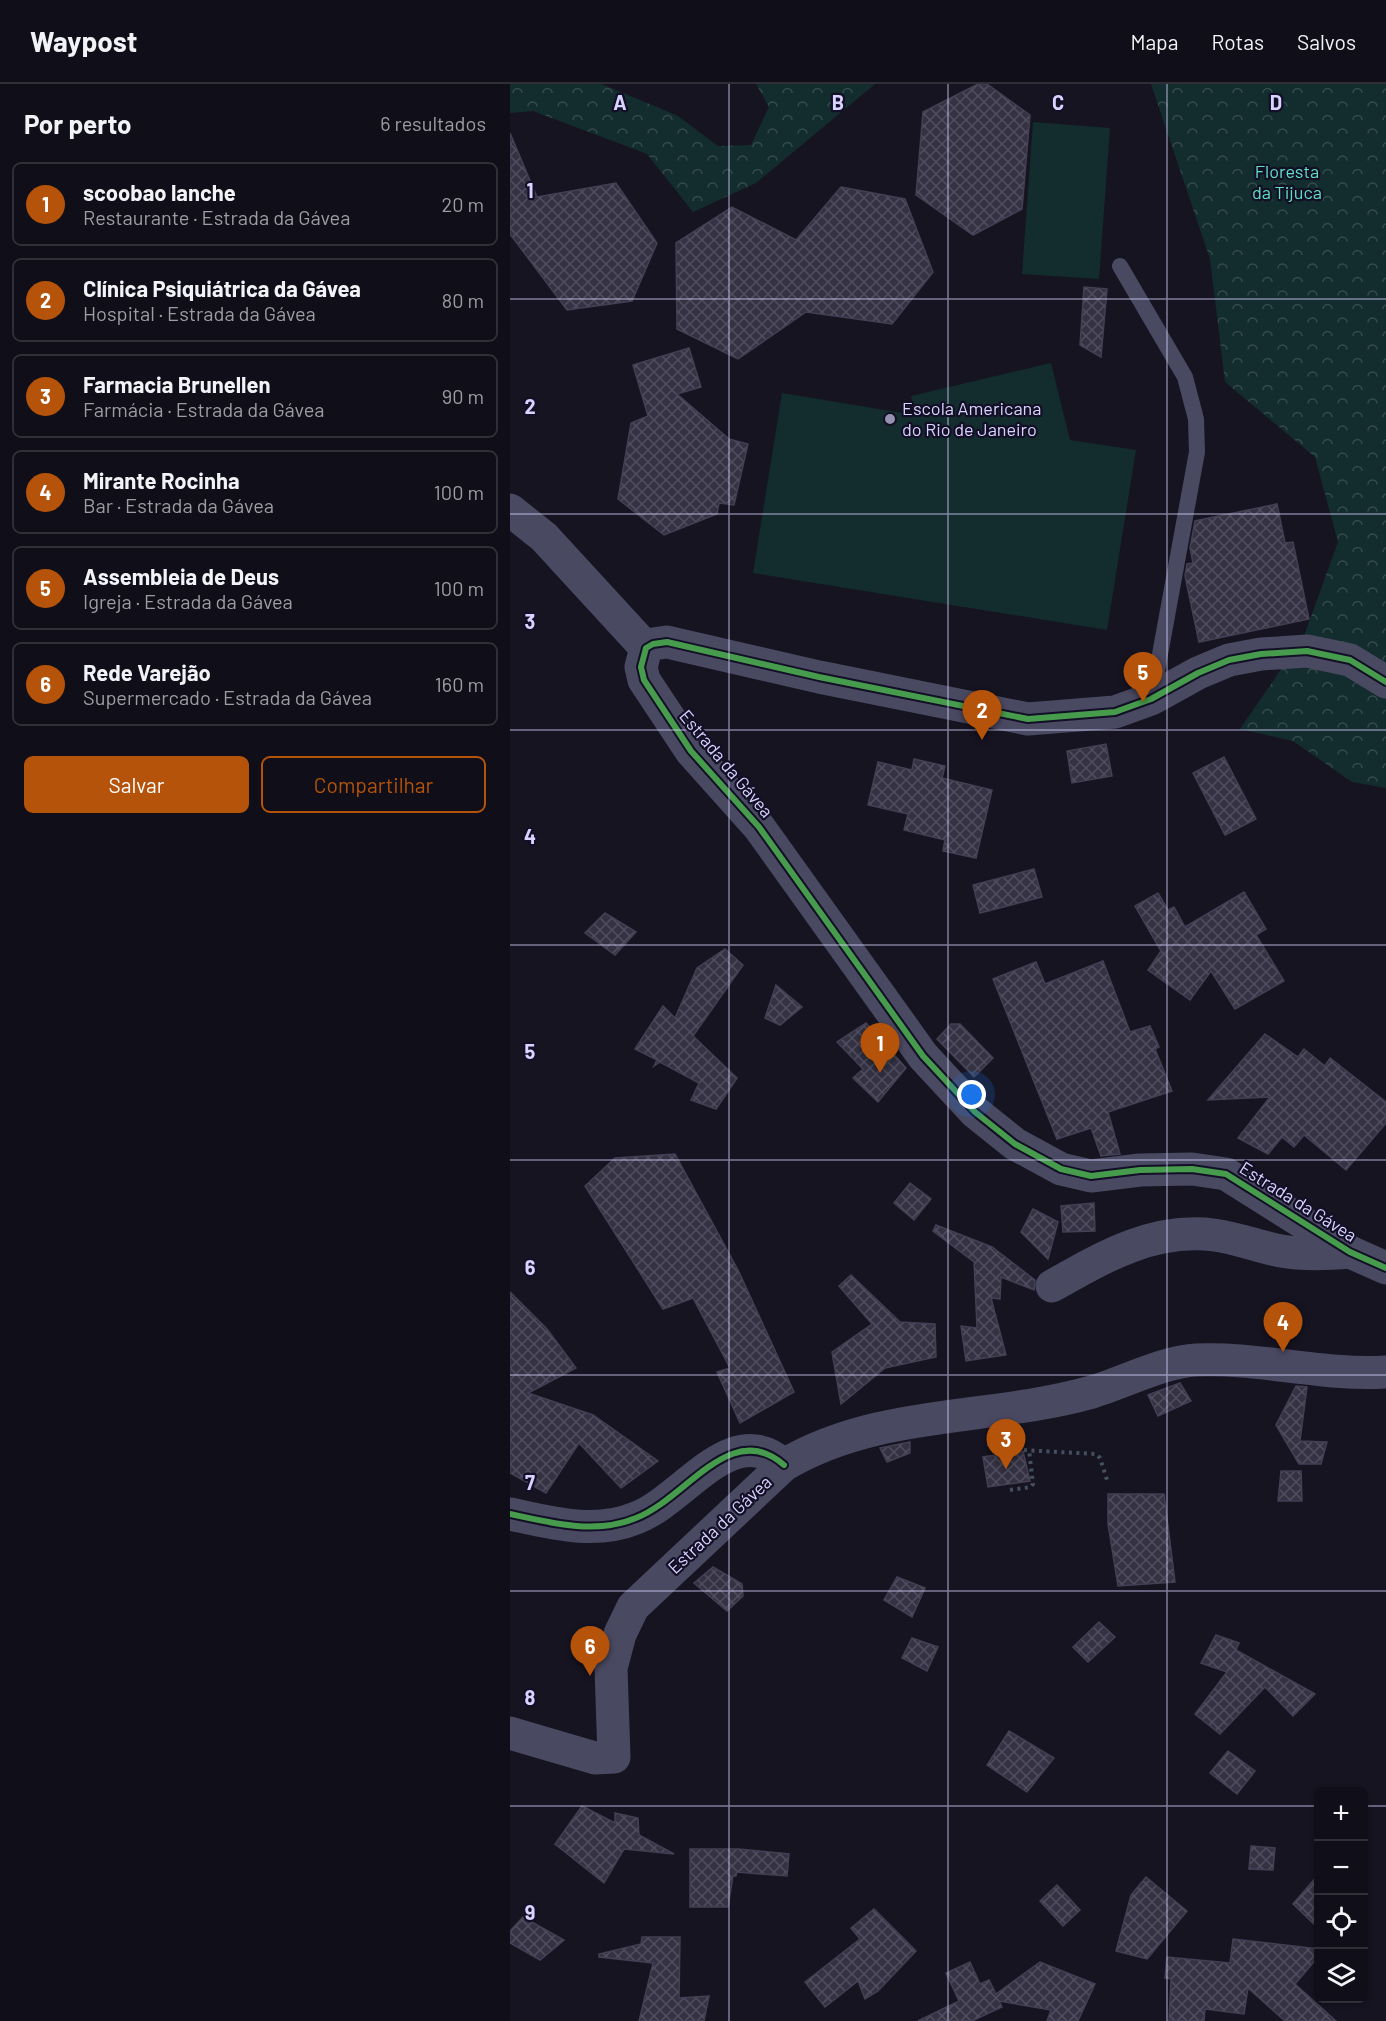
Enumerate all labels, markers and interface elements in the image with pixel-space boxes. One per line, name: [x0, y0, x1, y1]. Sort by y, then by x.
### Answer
text: Waypost: [30, 24, 137, 58]
text: Mapa: [1130, 29, 1178, 54]
text: Rotas: [1211, 29, 1264, 54]
text: Salvos: [1297, 29, 1356, 54]
text: A: [613, 90, 627, 114]
text: B: [832, 90, 844, 114]
text: C: [1052, 90, 1064, 114]
text: D: [1270, 90, 1282, 114]
text: Por perto: [24, 108, 132, 139]
text: 6 resultados: [380, 111, 486, 135]
park label: Floresta da Tijuca: [1252, 160, 1322, 203]
text: 1: [526, 178, 534, 202]
text: scoobao lanche: [83, 179, 236, 205]
text: 1: [42, 192, 49, 216]
text: 20 m: [441, 192, 484, 216]
text: Restaurante · Estrada da Gávea: [83, 205, 350, 229]
text: Clínica Psiquiátrica da Gávea: [83, 275, 361, 301]
text: 2: [40, 288, 51, 312]
text: 80 m: [442, 288, 484, 312]
text: Hospital · Estrada da Gávea: [83, 301, 316, 325]
text: Farmacia Brunellen: [83, 371, 271, 397]
text: 3: [40, 384, 51, 408]
text: 90 m: [442, 384, 484, 408]
text: 2: [524, 394, 536, 418]
text: Farmácia · Estrada da Gávea: [83, 397, 325, 421]
place label: Escola Americana do Rio de Janeiro: [902, 397, 1041, 440]
marker: Escola Americana do Rio de Janeiro: [883, 412, 897, 426]
text: Mirante Rocinha: [83, 467, 240, 493]
text: 4: [39, 480, 52, 504]
text: 100 m: [434, 480, 484, 504]
text: Bar · Estrada da Gávea: [83, 493, 274, 517]
text: Assembleia de Deus: [83, 563, 279, 589]
text: 5: [40, 576, 51, 600]
text: 100 m: [434, 576, 484, 600]
text: Igreja · Estrada da Gávea: [83, 589, 293, 613]
text: 3: [525, 609, 535, 633]
pin: 5: [1124, 652, 1162, 702]
text: Rede Varejão: [83, 659, 211, 685]
text: 6: [40, 672, 51, 696]
text: 160 m: [435, 672, 484, 696]
text: Supermercado · Estrada da Gávea: [83, 685, 372, 709]
pin: 2: [962, 690, 1002, 740]
street label: Estrada da Gávea: [675, 705, 778, 822]
button: Salvar: [24, 756, 249, 813]
button: Compartilhar: [261, 756, 486, 813]
text: 4: [524, 824, 536, 848]
pin: 1: [860, 1024, 899, 1073]
text: 5: [525, 1039, 536, 1063]
your location: [957, 1080, 986, 1109]
street label: Estrada da Gávea: [1236, 1156, 1361, 1246]
text: 6: [525, 1255, 536, 1279]
pin: 4: [1264, 1302, 1302, 1352]
pin: 3: [986, 1420, 1026, 1469]
text: 7: [525, 1470, 535, 1494]
street label: Estrada da Gávea: [663, 1471, 776, 1578]
pin: 6: [570, 1626, 610, 1676]
text: 8: [525, 1685, 536, 1709]
map controls: [1314, 1787, 1368, 2003]
button: +: [1314, 1787, 1368, 1841]
button: −: [1314, 1841, 1368, 1895]
button: locate: [1314, 1895, 1368, 1949]
text: 9: [525, 1900, 535, 1924]
button: layers: [1314, 1949, 1368, 2003]

